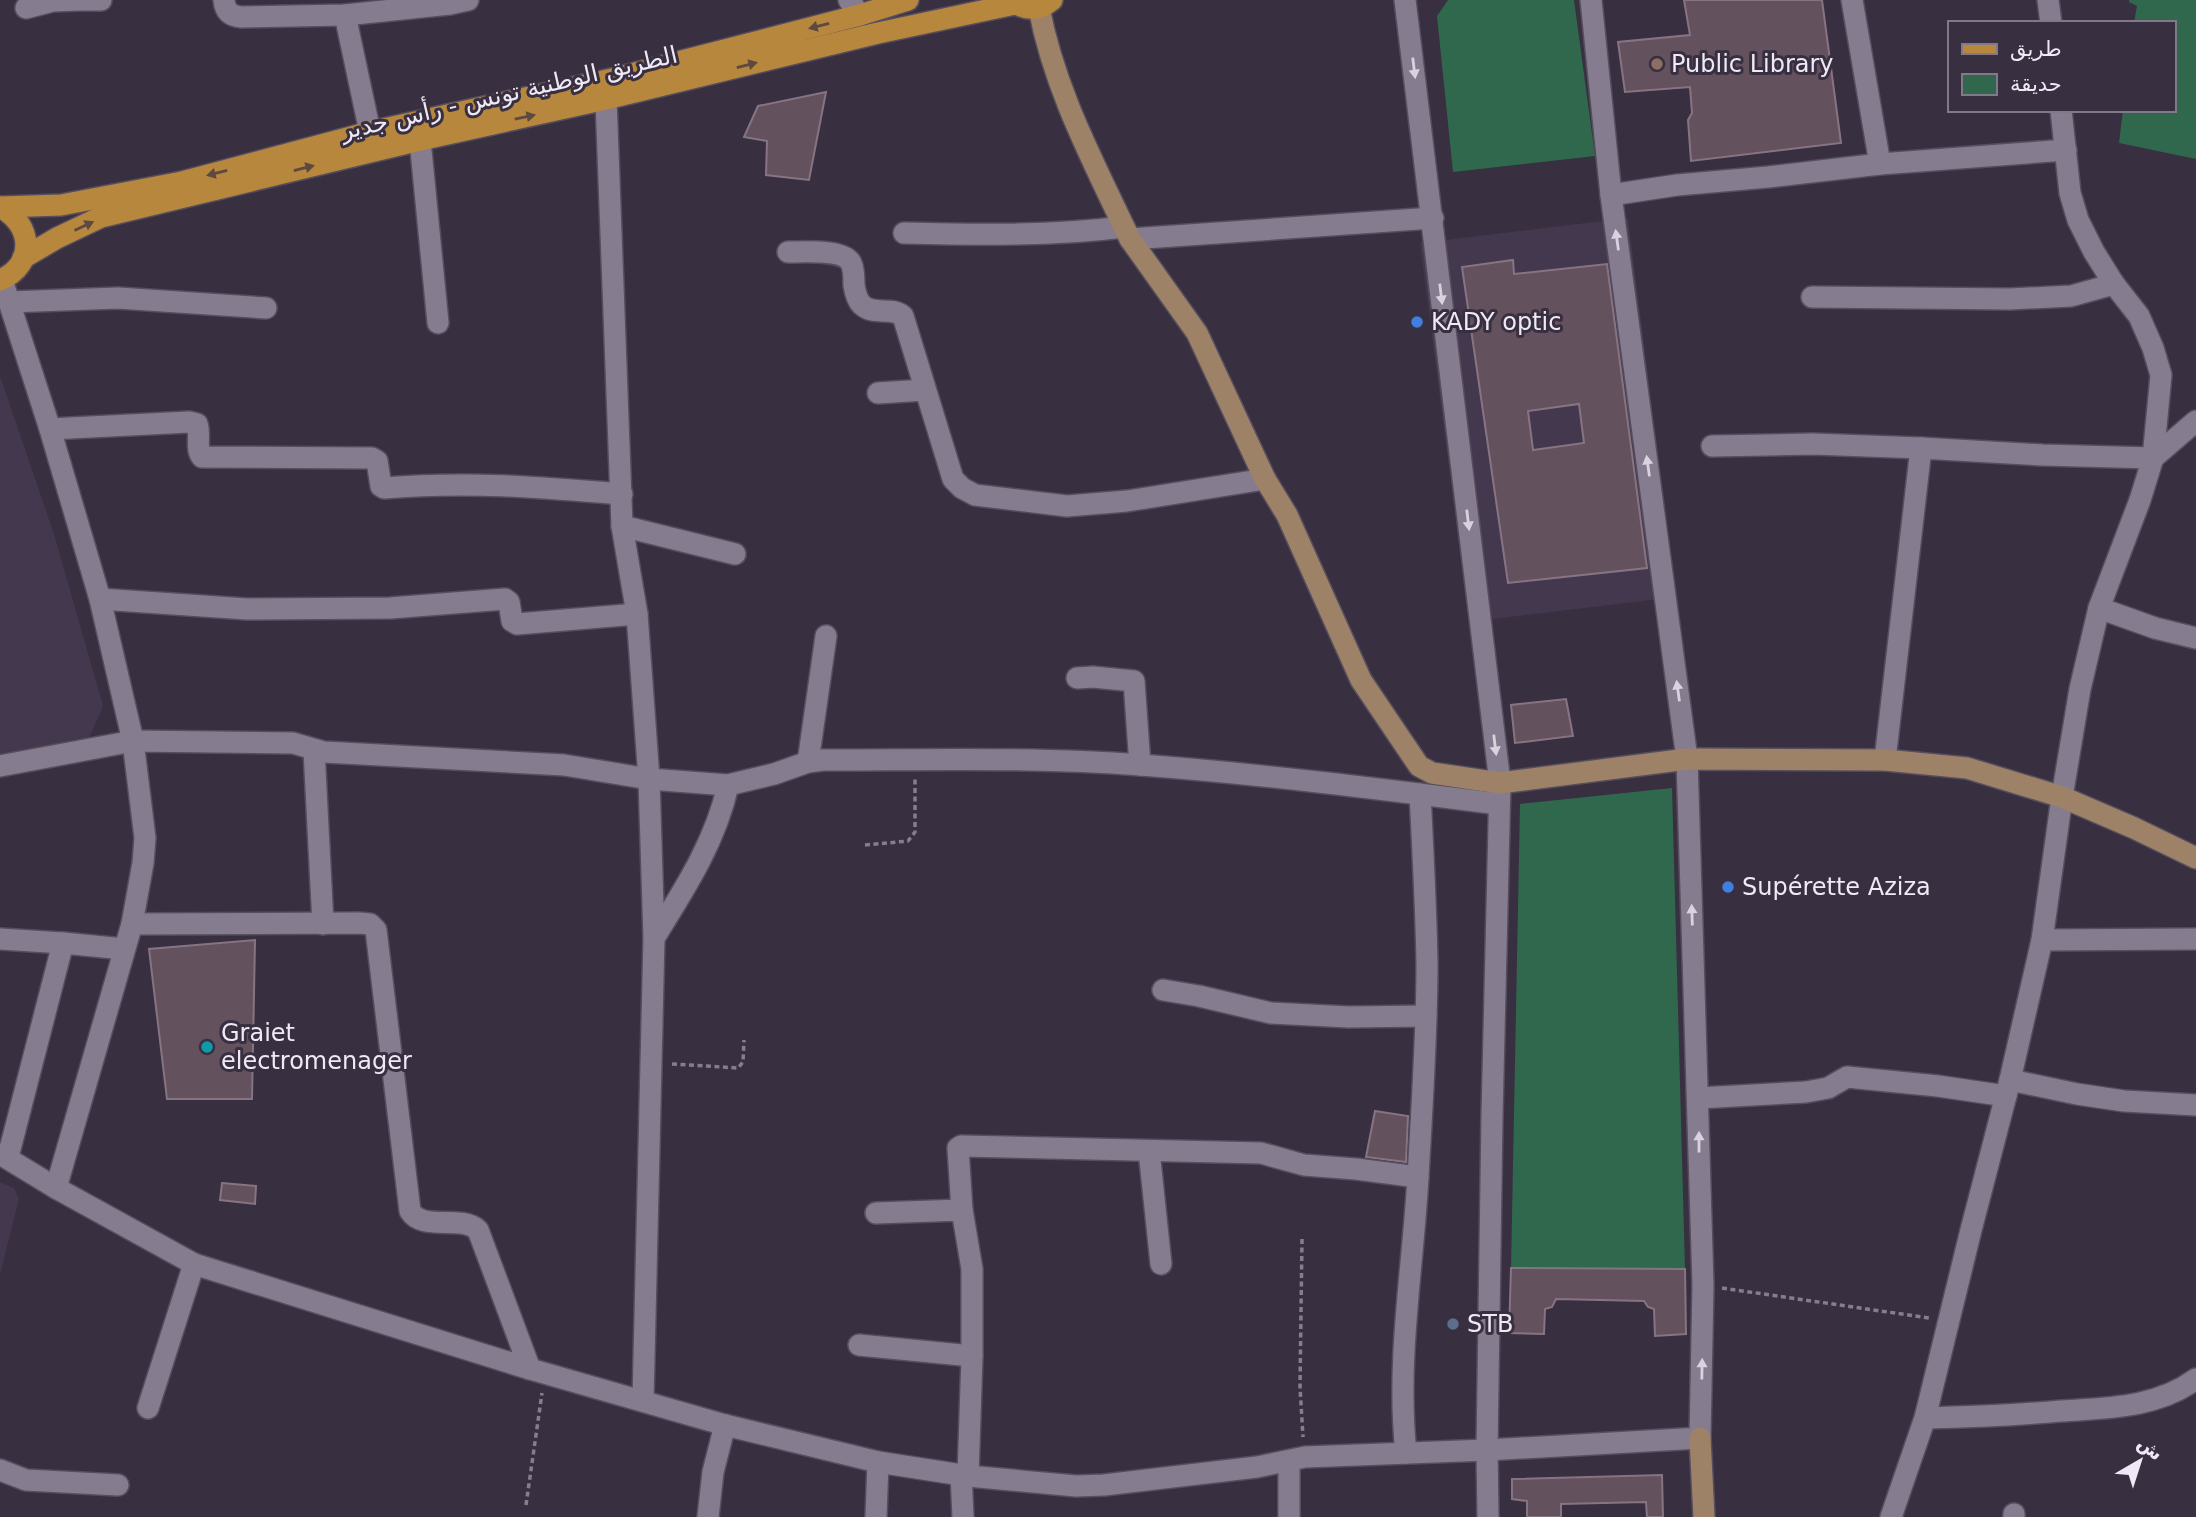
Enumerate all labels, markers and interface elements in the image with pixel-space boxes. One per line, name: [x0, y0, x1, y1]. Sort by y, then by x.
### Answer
one-way arrow: [808, 21, 830, 32]
legend: [1948, 21, 2175, 112]
text: طريق: [2010, 37, 2062, 61]
street label: الطريق الوطنية تونس - رأس جدير: [337, 39, 680, 146]
place label: Public Library: [1671, 50, 1834, 78]
marker: Public Library: [1649, 56, 1665, 72]
one-way arrow: [1408, 57, 1419, 79]
one-way arrow: [736, 59, 758, 70]
text: حديقة: [2010, 72, 2062, 96]
one-way arrow: [514, 111, 536, 122]
one-way arrow: [293, 162, 315, 173]
one-way arrow: [206, 168, 228, 179]
one-way arrow: [74, 220, 94, 231]
one-way arrow: [1611, 229, 1622, 251]
one-way arrow: [1436, 283, 1447, 305]
place label: KADY optic: [1431, 308, 1561, 336]
marker: KADY optic: [1409, 314, 1425, 330]
one-way arrow: [1642, 455, 1653, 477]
one-way arrow: [1462, 509, 1473, 531]
one-way arrow: [1672, 680, 1683, 702]
one-way arrow: [1489, 735, 1500, 757]
place label: Supérette Aziza: [1742, 873, 1931, 901]
marker: Supérette Aziza: [1720, 879, 1736, 895]
one-way arrow: [1686, 903, 1697, 925]
place label: Graiet electromenager: [221, 1019, 412, 1075]
marker: Graiet electromenager: [199, 1039, 215, 1055]
one-way arrow: [1693, 1131, 1705, 1153]
place label: STB: [1467, 1310, 1513, 1338]
marker: STB: [1445, 1316, 1461, 1332]
one-way arrow: [1696, 1358, 1707, 1380]
north arrow: [2105, 1426, 2175, 1496]
text: ش: [2133, 1431, 2168, 1465]

